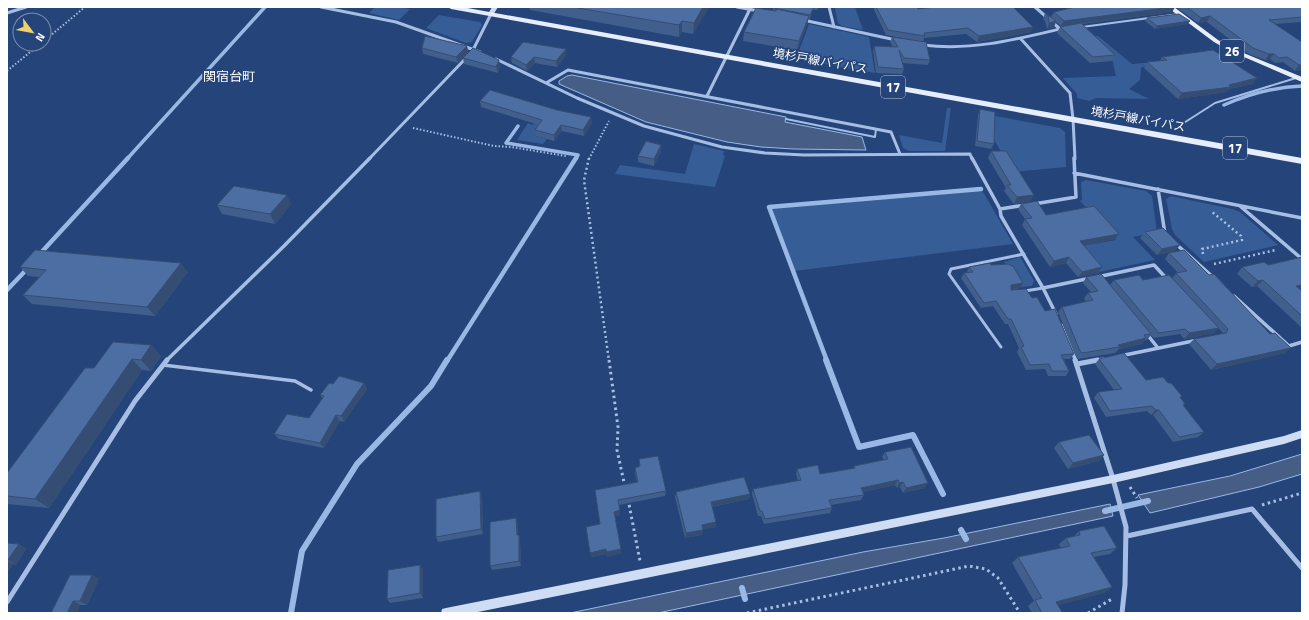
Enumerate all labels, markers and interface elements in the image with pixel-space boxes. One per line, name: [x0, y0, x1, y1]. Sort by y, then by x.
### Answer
north arrow: [12, 12, 52, 52]
text: N: [32, 30, 49, 45]
road number: 26: [1220, 40, 1244, 62]
street label: 境杉戸線バイパス: [771, 43, 869, 78]
district label: 関宿台町: [203, 66, 255, 86]
road number: 17: [881, 76, 905, 98]
street label: 境杉戸線バイパス: [1089, 101, 1187, 136]
road number: 17: [1223, 137, 1247, 159]

